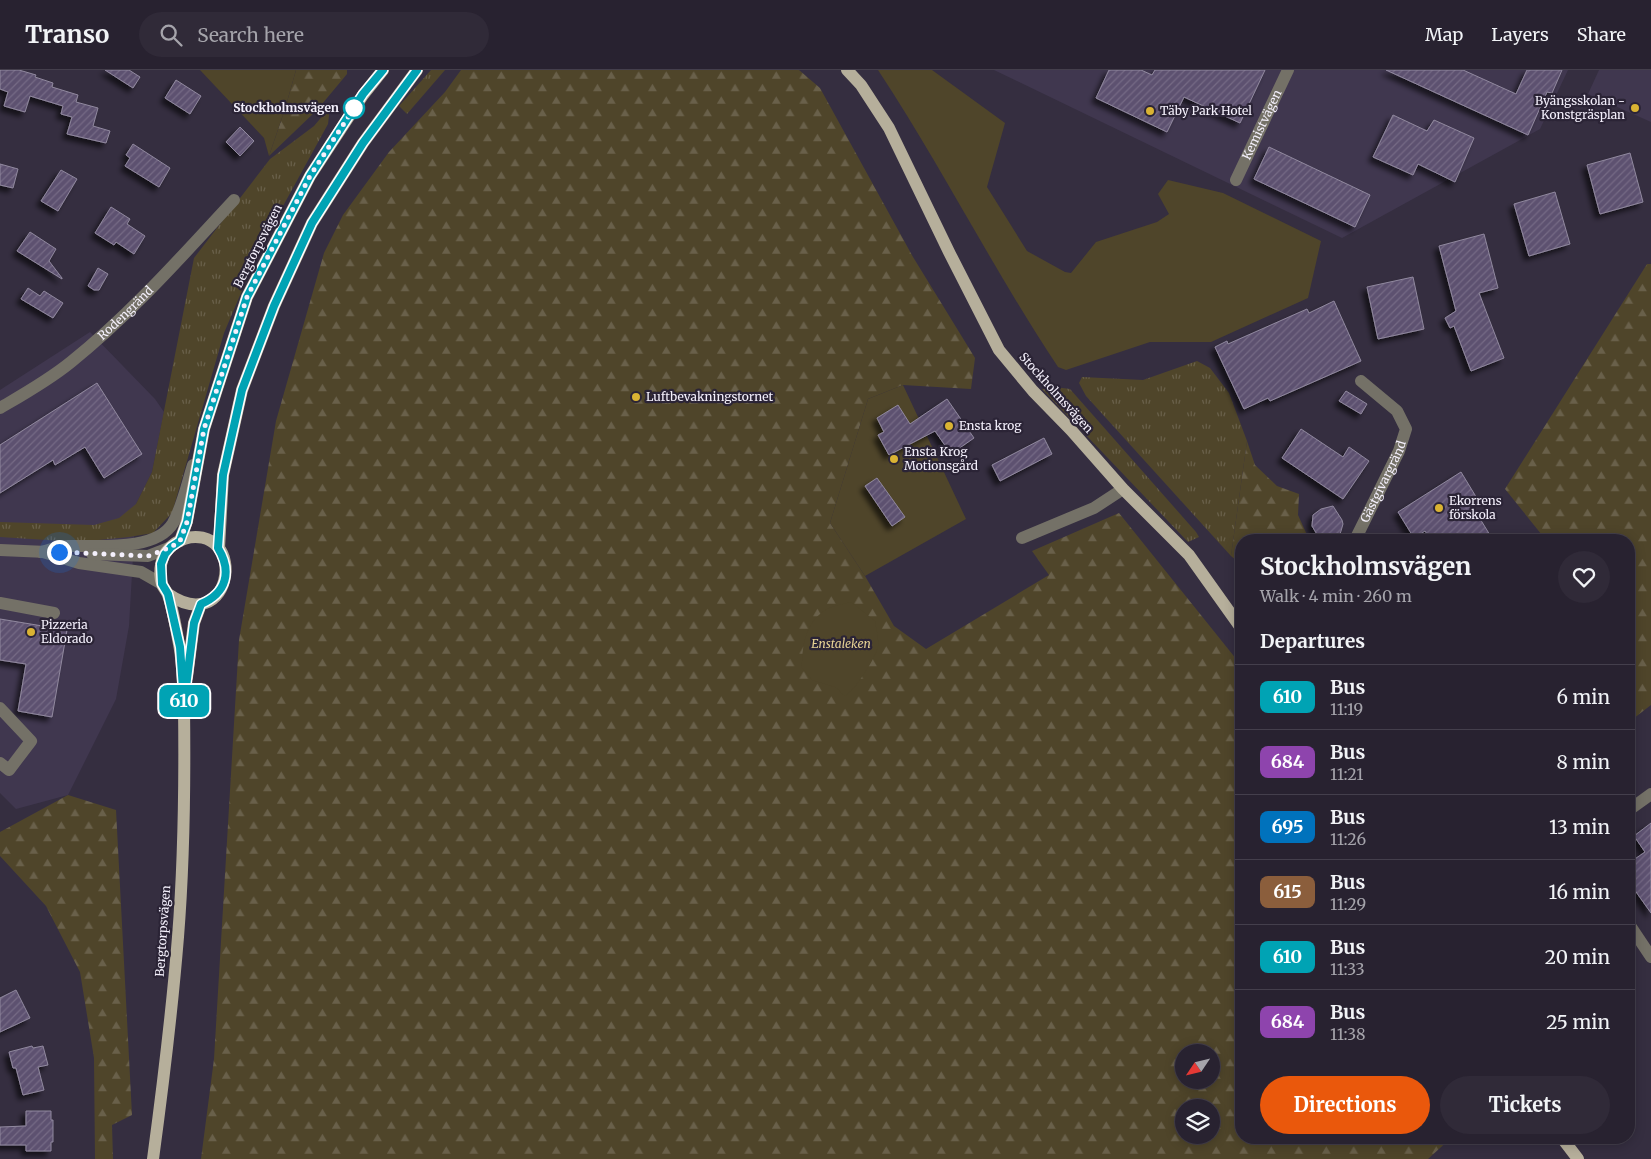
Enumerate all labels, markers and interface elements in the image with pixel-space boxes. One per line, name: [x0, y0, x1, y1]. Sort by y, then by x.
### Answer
search box: [139, 12, 489, 57]
text: Transo: [25, 19, 109, 50]
icon: search: [157, 21, 185, 49]
text: Search here: [197, 23, 304, 47]
text: Map: [1425, 23, 1463, 46]
text: Layers: [1491, 23, 1549, 46]
text: Share: [1577, 23, 1626, 46]
street label: Kemistvägen: [1239, 87, 1285, 162]
place label: Byängsskolan - Konstgräsplan: [1535, 93, 1625, 122]
marker: Stockholmsvägen: [343, 97, 365, 119]
place label: Stockholmsvägen: [233, 100, 339, 115]
marker: Byängsskolan - Konstgräsplan: [1629, 102, 1641, 114]
place label: Täby Park Hotel: [1160, 103, 1252, 118]
marker: Täby Park Hotel: [1144, 105, 1156, 117]
street label: Bergtorpsvägen: [230, 201, 285, 290]
street label: Rodengränd: [94, 283, 156, 343]
street label: Stockholmsvägen: [1016, 349, 1096, 436]
place label: Luftbevakningstornet: [646, 389, 773, 404]
marker: Luftbevakningstornet: [630, 391, 642, 403]
place label: Ensta krog: [959, 418, 1022, 433]
marker: Ensta krog: [943, 420, 955, 432]
street label: Gästgivargränd: [1357, 439, 1409, 525]
place label: Ensta Krog Motionsgård: [904, 444, 978, 473]
marker: Ensta Krog Motionsgård: [888, 453, 900, 465]
place label: Ekorrens förskola: [1449, 493, 1502, 522]
marker: Ekorrens förskola: [1433, 502, 1445, 514]
your location: [47, 540, 72, 565]
text: Stockholmsvägen: [1260, 551, 1471, 582]
button: heart: [1558, 551, 1610, 603]
text: Walk · 4 min · 260 m: [1260, 586, 1412, 606]
place label: Pizzeria Eldorado: [41, 617, 93, 646]
marker: Pizzeria Eldorado: [25, 626, 37, 638]
text: Departures: [1260, 629, 1365, 653]
park label: Enstaleken: [811, 636, 871, 651]
text: Bus: [1330, 675, 1365, 699]
line badge: 610: [155, 685, 213, 717]
text: 610: [1273, 685, 1302, 708]
text: 6 min: [1556, 685, 1610, 709]
text: 610: [169, 689, 199, 712]
text: 11:19: [1330, 699, 1363, 719]
text: Bus: [1330, 740, 1365, 764]
text: 684: [1271, 750, 1304, 773]
text: 8 min: [1557, 750, 1610, 774]
text: 11:21: [1330, 764, 1364, 784]
text: Bus: [1330, 805, 1365, 829]
text: 695: [1272, 815, 1303, 838]
text: 13 min: [1549, 815, 1610, 839]
text: 11:26: [1330, 829, 1366, 849]
text: Bus: [1330, 870, 1365, 894]
text: 615: [1273, 880, 1302, 903]
text: 16 min: [1549, 880, 1610, 904]
street label: Bergtorpsvägen: [152, 885, 173, 977]
text: 11:29: [1330, 894, 1366, 914]
text: Bus: [1330, 935, 1365, 959]
text: 610: [1273, 945, 1302, 968]
text: 20 min: [1545, 945, 1610, 969]
text: 11:33: [1330, 959, 1365, 979]
text: Bus: [1330, 1000, 1365, 1024]
text: 684: [1271, 1010, 1304, 1033]
text: 25 min: [1546, 1010, 1610, 1034]
text: 11:38: [1330, 1024, 1366, 1044]
north arrow: [1175, 1044, 1220, 1089]
map controls: [1175, 1044, 1220, 1144]
button: Directions: [1260, 1076, 1430, 1134]
button: Tickets: [1440, 1076, 1610, 1134]
button: layers: [1175, 1099, 1220, 1144]

